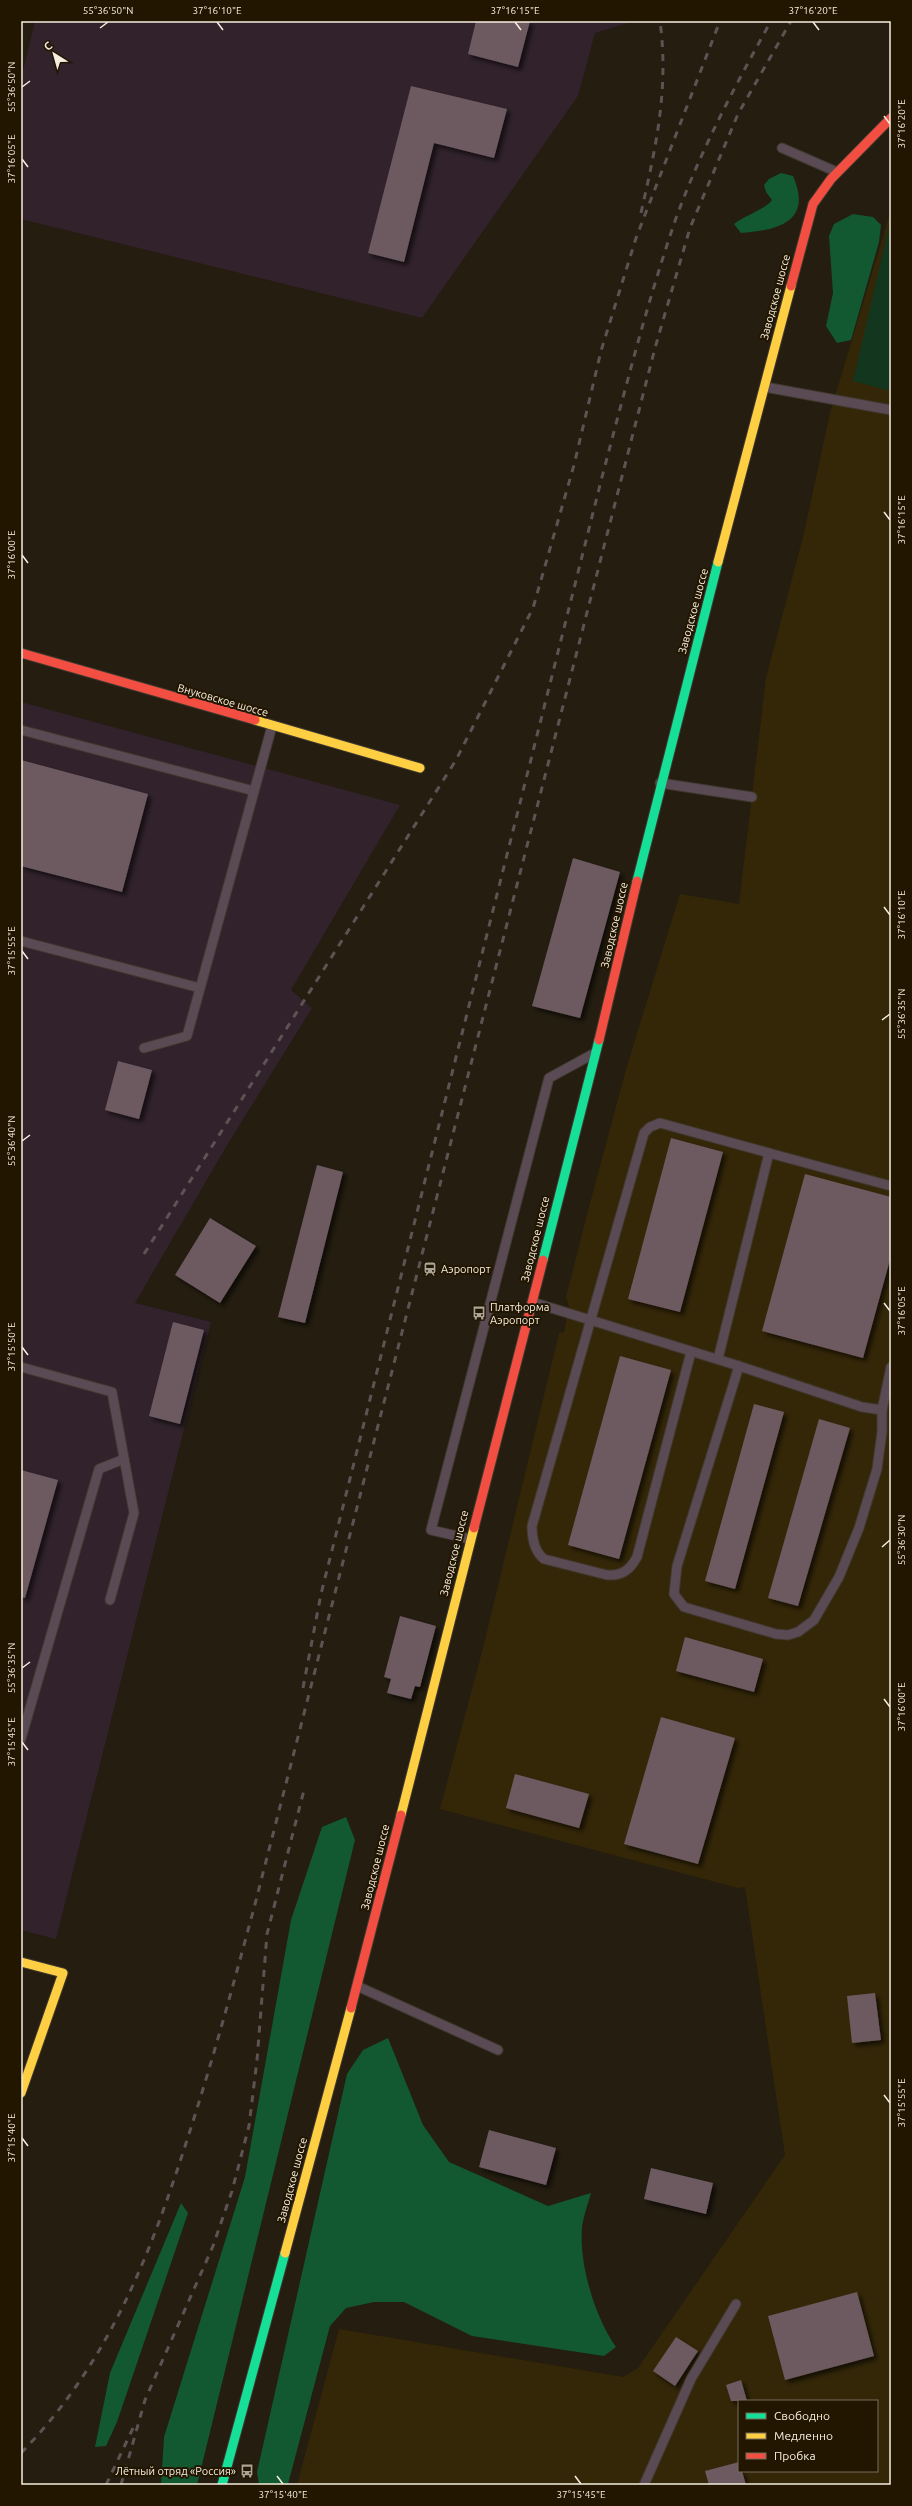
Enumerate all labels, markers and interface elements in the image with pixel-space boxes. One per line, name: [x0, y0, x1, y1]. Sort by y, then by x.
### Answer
text: 55°36'50"N: [83, 5, 133, 16]
text: 37°16'10"E: [192, 5, 242, 16]
text: 37°16'15"E: [490, 5, 540, 16]
text: 37°16'20"E: [788, 5, 838, 16]
north arrow: [34, 34, 74, 74]
text: С: [42, 39, 54, 53]
text: 55°36'50"N: [6, 62, 17, 112]
text: 37°16'20"E: [896, 99, 907, 149]
text: 37°16'05"E: [6, 134, 17, 184]
street label: Заводское шоссе: [758, 253, 792, 341]
text: 37°16'15"E: [896, 495, 907, 545]
text: 37°16'00"E: [6, 530, 17, 580]
street label: Заводское шоссе: [676, 567, 710, 655]
street label: Внуковское шоссе: [176, 681, 270, 719]
street label: Заводское шоссе: [598, 881, 630, 969]
text: 37°16'10"E: [896, 890, 907, 940]
text: 37°15'55"E: [6, 926, 17, 976]
text: 55°36'35"N: [896, 989, 907, 1039]
text: 55°36'40"N: [6, 1116, 17, 1166]
street label: Заводское шоссе: [519, 1195, 551, 1283]
station icon: Аэропорт: [422, 1261, 438, 1277]
place label: Аэропорт: [441, 1263, 491, 1275]
text: 37°16'05"E: [896, 1286, 907, 1336]
place label: Платформа Аэропорт: [490, 1301, 549, 1326]
bus stop icon: Платформа Аэропорт: [471, 1305, 487, 1321]
text: 37°15'50"E: [6, 1322, 17, 1372]
street label: Заводское шоссе: [438, 1509, 470, 1597]
text: 55°36'30"N: [896, 1515, 907, 1565]
text: 55°36'35"N: [6, 1643, 17, 1693]
text: 37°16'00"E: [896, 1682, 907, 1732]
text: 37°15'45"E: [6, 1717, 17, 1767]
street label: Заводское шоссе: [359, 1823, 391, 1911]
text: 37°15'55"E: [896, 2078, 907, 2128]
text: 37°15'40"E: [6, 2113, 17, 2163]
street label: Заводское шоссе: [275, 2136, 309, 2224]
legend: [738, 2400, 878, 2472]
text: Свободно: [774, 2409, 830, 2422]
text: Медленно: [774, 2429, 833, 2442]
text: Пробка: [774, 2449, 816, 2462]
bus stop icon: Лётный отряд «Россия»: [239, 2463, 255, 2479]
place label: Лётный отряд «Россия»: [115, 2465, 236, 2477]
text: 37°15'40"E: [258, 2489, 308, 2500]
text: 37°15'45"E: [556, 2489, 606, 2500]

